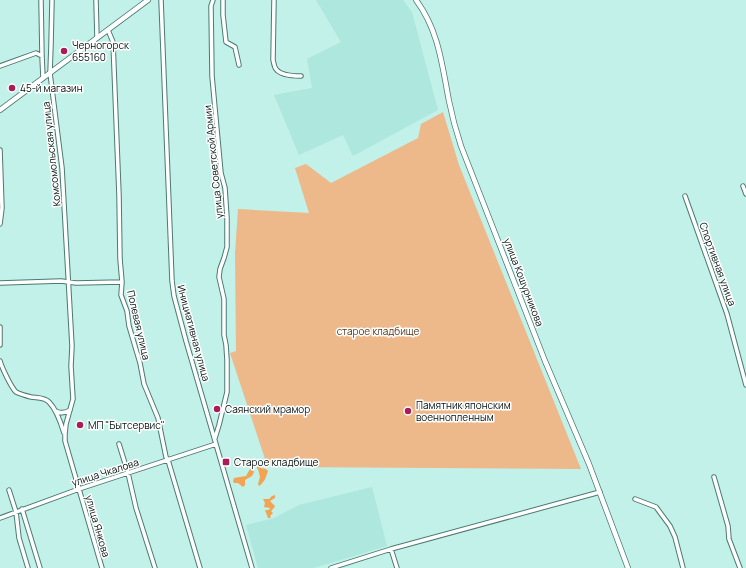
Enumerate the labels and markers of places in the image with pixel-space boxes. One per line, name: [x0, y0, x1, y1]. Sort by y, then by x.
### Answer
place label: Черногорск 655160: [72, 38, 130, 64]
marker: Черногорск 655160: [59, 46, 69, 56]
place label: 45-й магазин: [20, 81, 83, 95]
marker: 45-й магазин: [7, 83, 17, 93]
place label: Памятник японским военнопленным: [416, 398, 511, 424]
place label: Саянский мрамор: [225, 402, 310, 416]
marker: Саянский мрамор: [212, 404, 222, 414]
marker: Памятник японским военнопленным: [403, 406, 413, 416]
place label: МП "Бытсервис": [88, 418, 165, 432]
marker: МП "Бытсервис": [75, 420, 85, 430]
place label: Старое кладбище: [234, 455, 319, 469]
marker: Старое кладбище: [221, 457, 231, 467]

